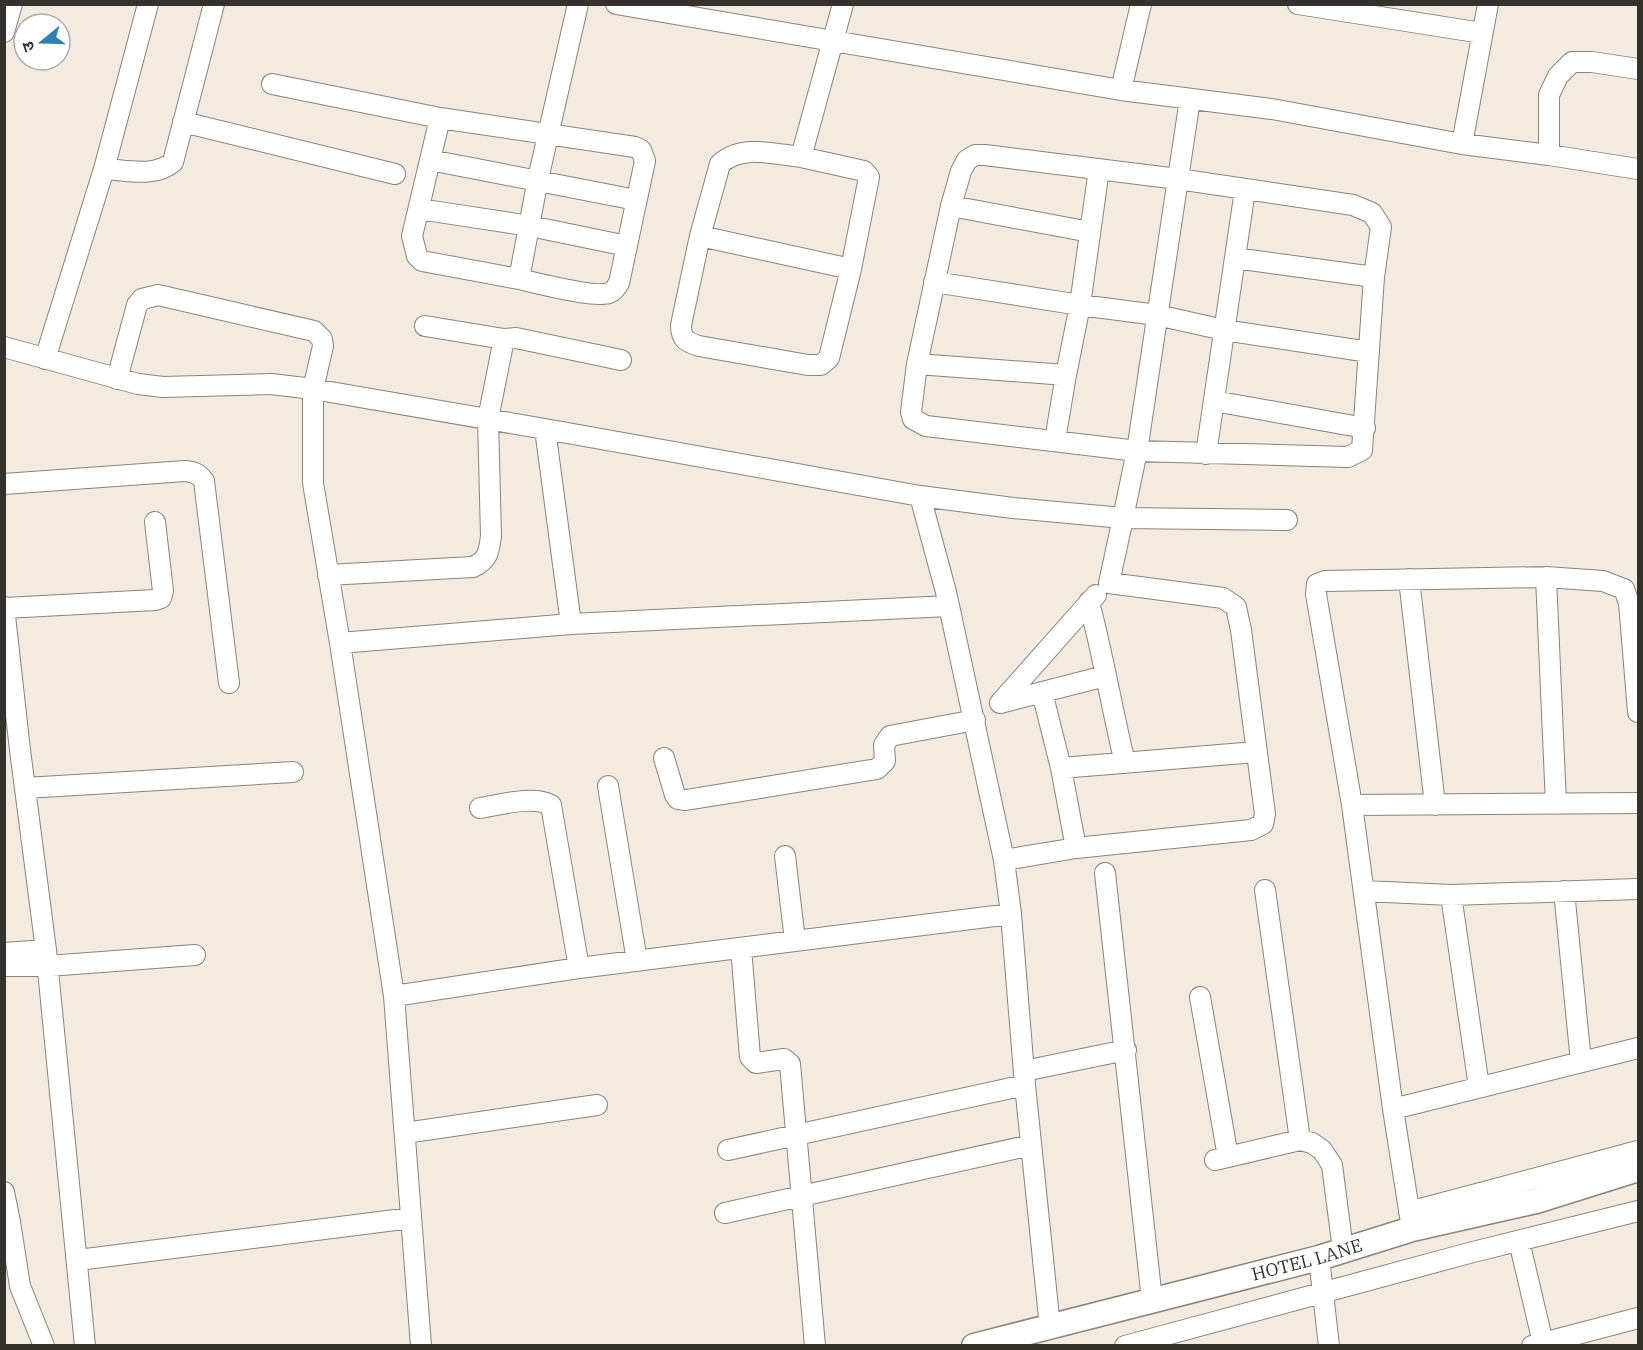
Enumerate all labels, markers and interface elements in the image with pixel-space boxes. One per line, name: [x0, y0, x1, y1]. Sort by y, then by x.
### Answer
north arrow: [12, 12, 72, 72]
text: उ: [17, 39, 39, 55]
street label: HOTEL LANE: [1249, 1233, 1365, 1286]

